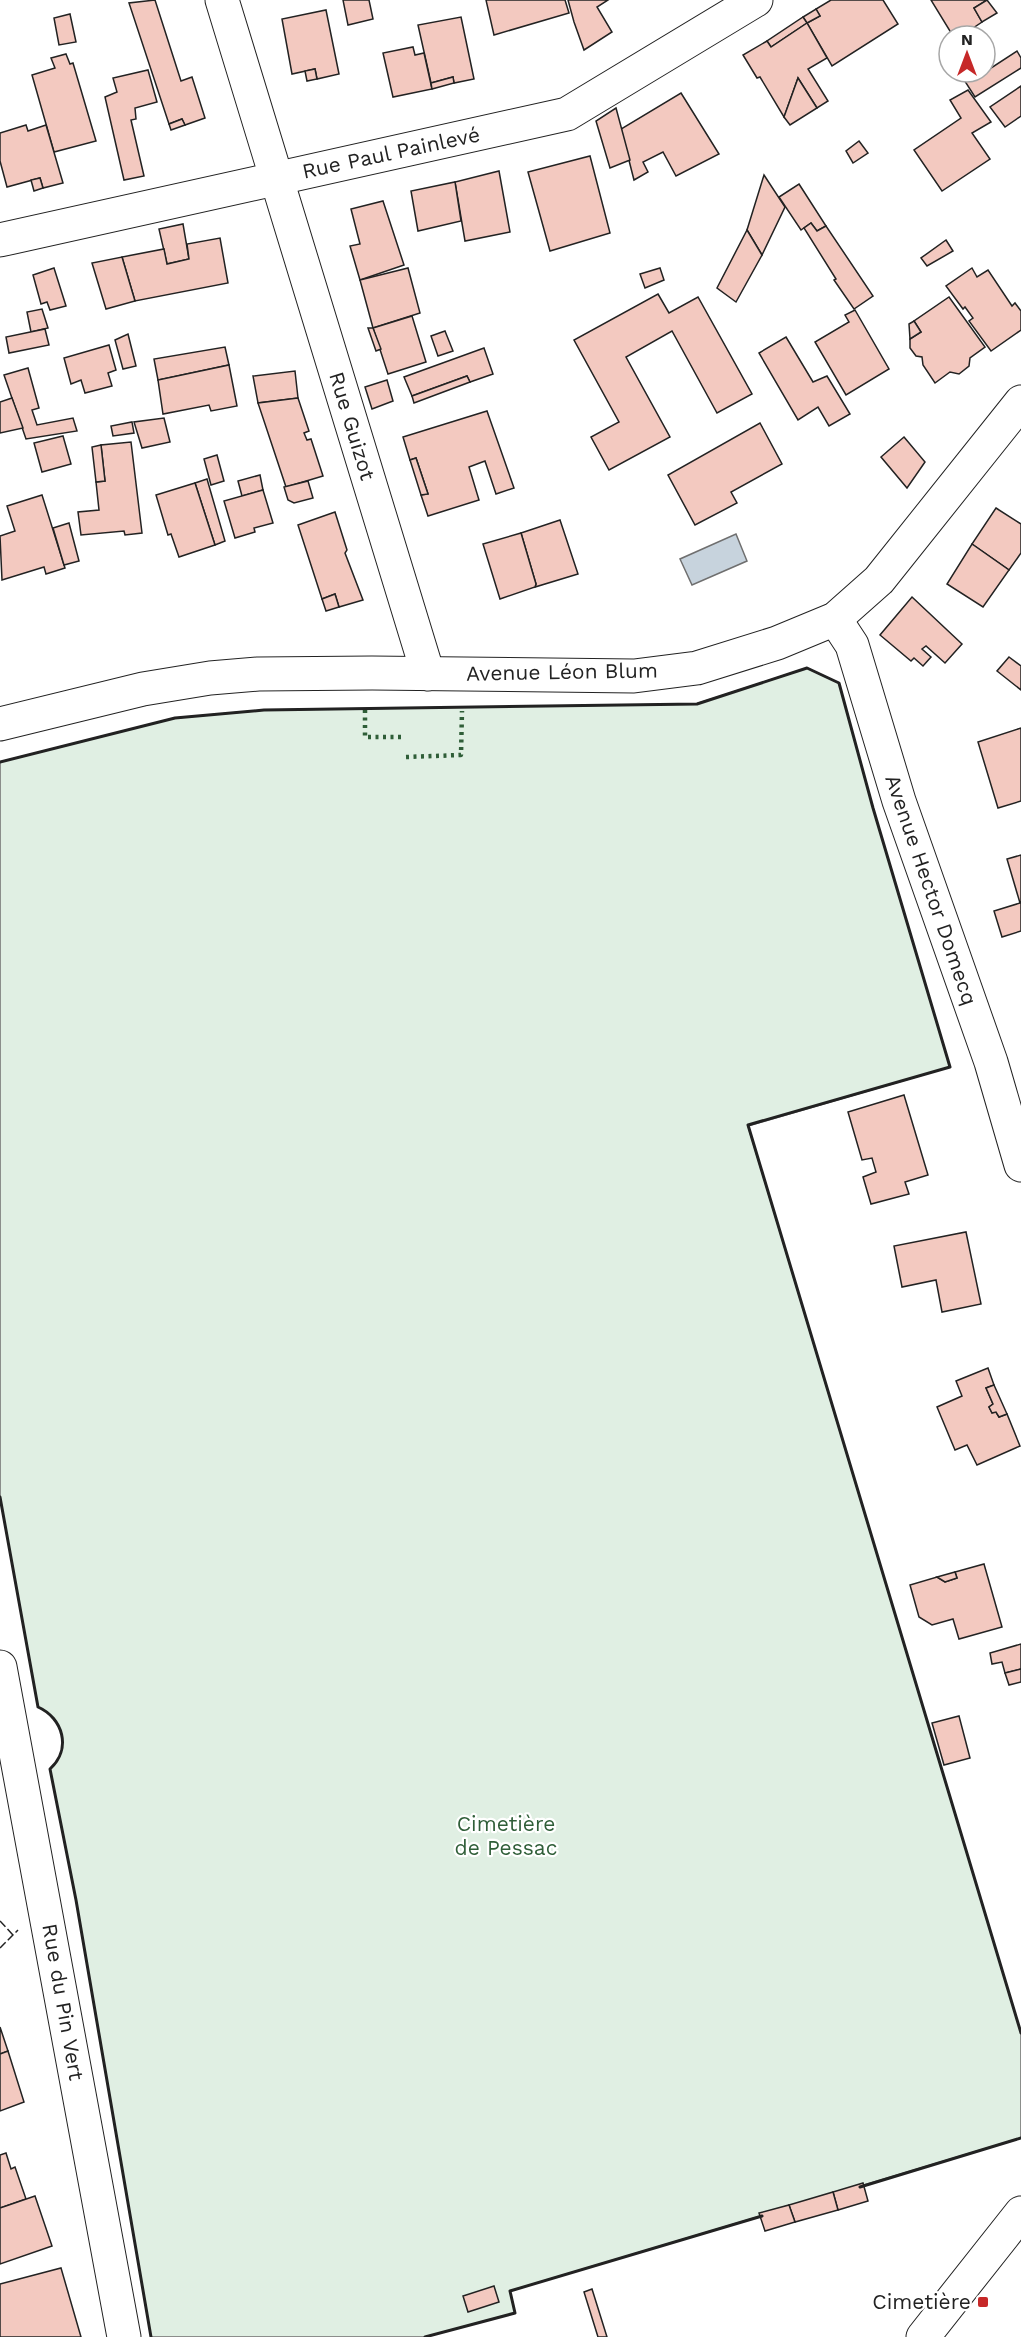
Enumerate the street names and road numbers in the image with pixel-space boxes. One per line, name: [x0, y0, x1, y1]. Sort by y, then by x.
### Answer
street label: Rue Paul Painlevé: [300, 121, 482, 184]
street label: Rue Guizot: [324, 369, 381, 483]
street label: Avenue Léon Blum: [466, 657, 658, 686]
street label: Avenue Hector Domecq: [880, 771, 983, 1008]
street label: Rue du Pin Vert: [37, 1922, 90, 2082]

